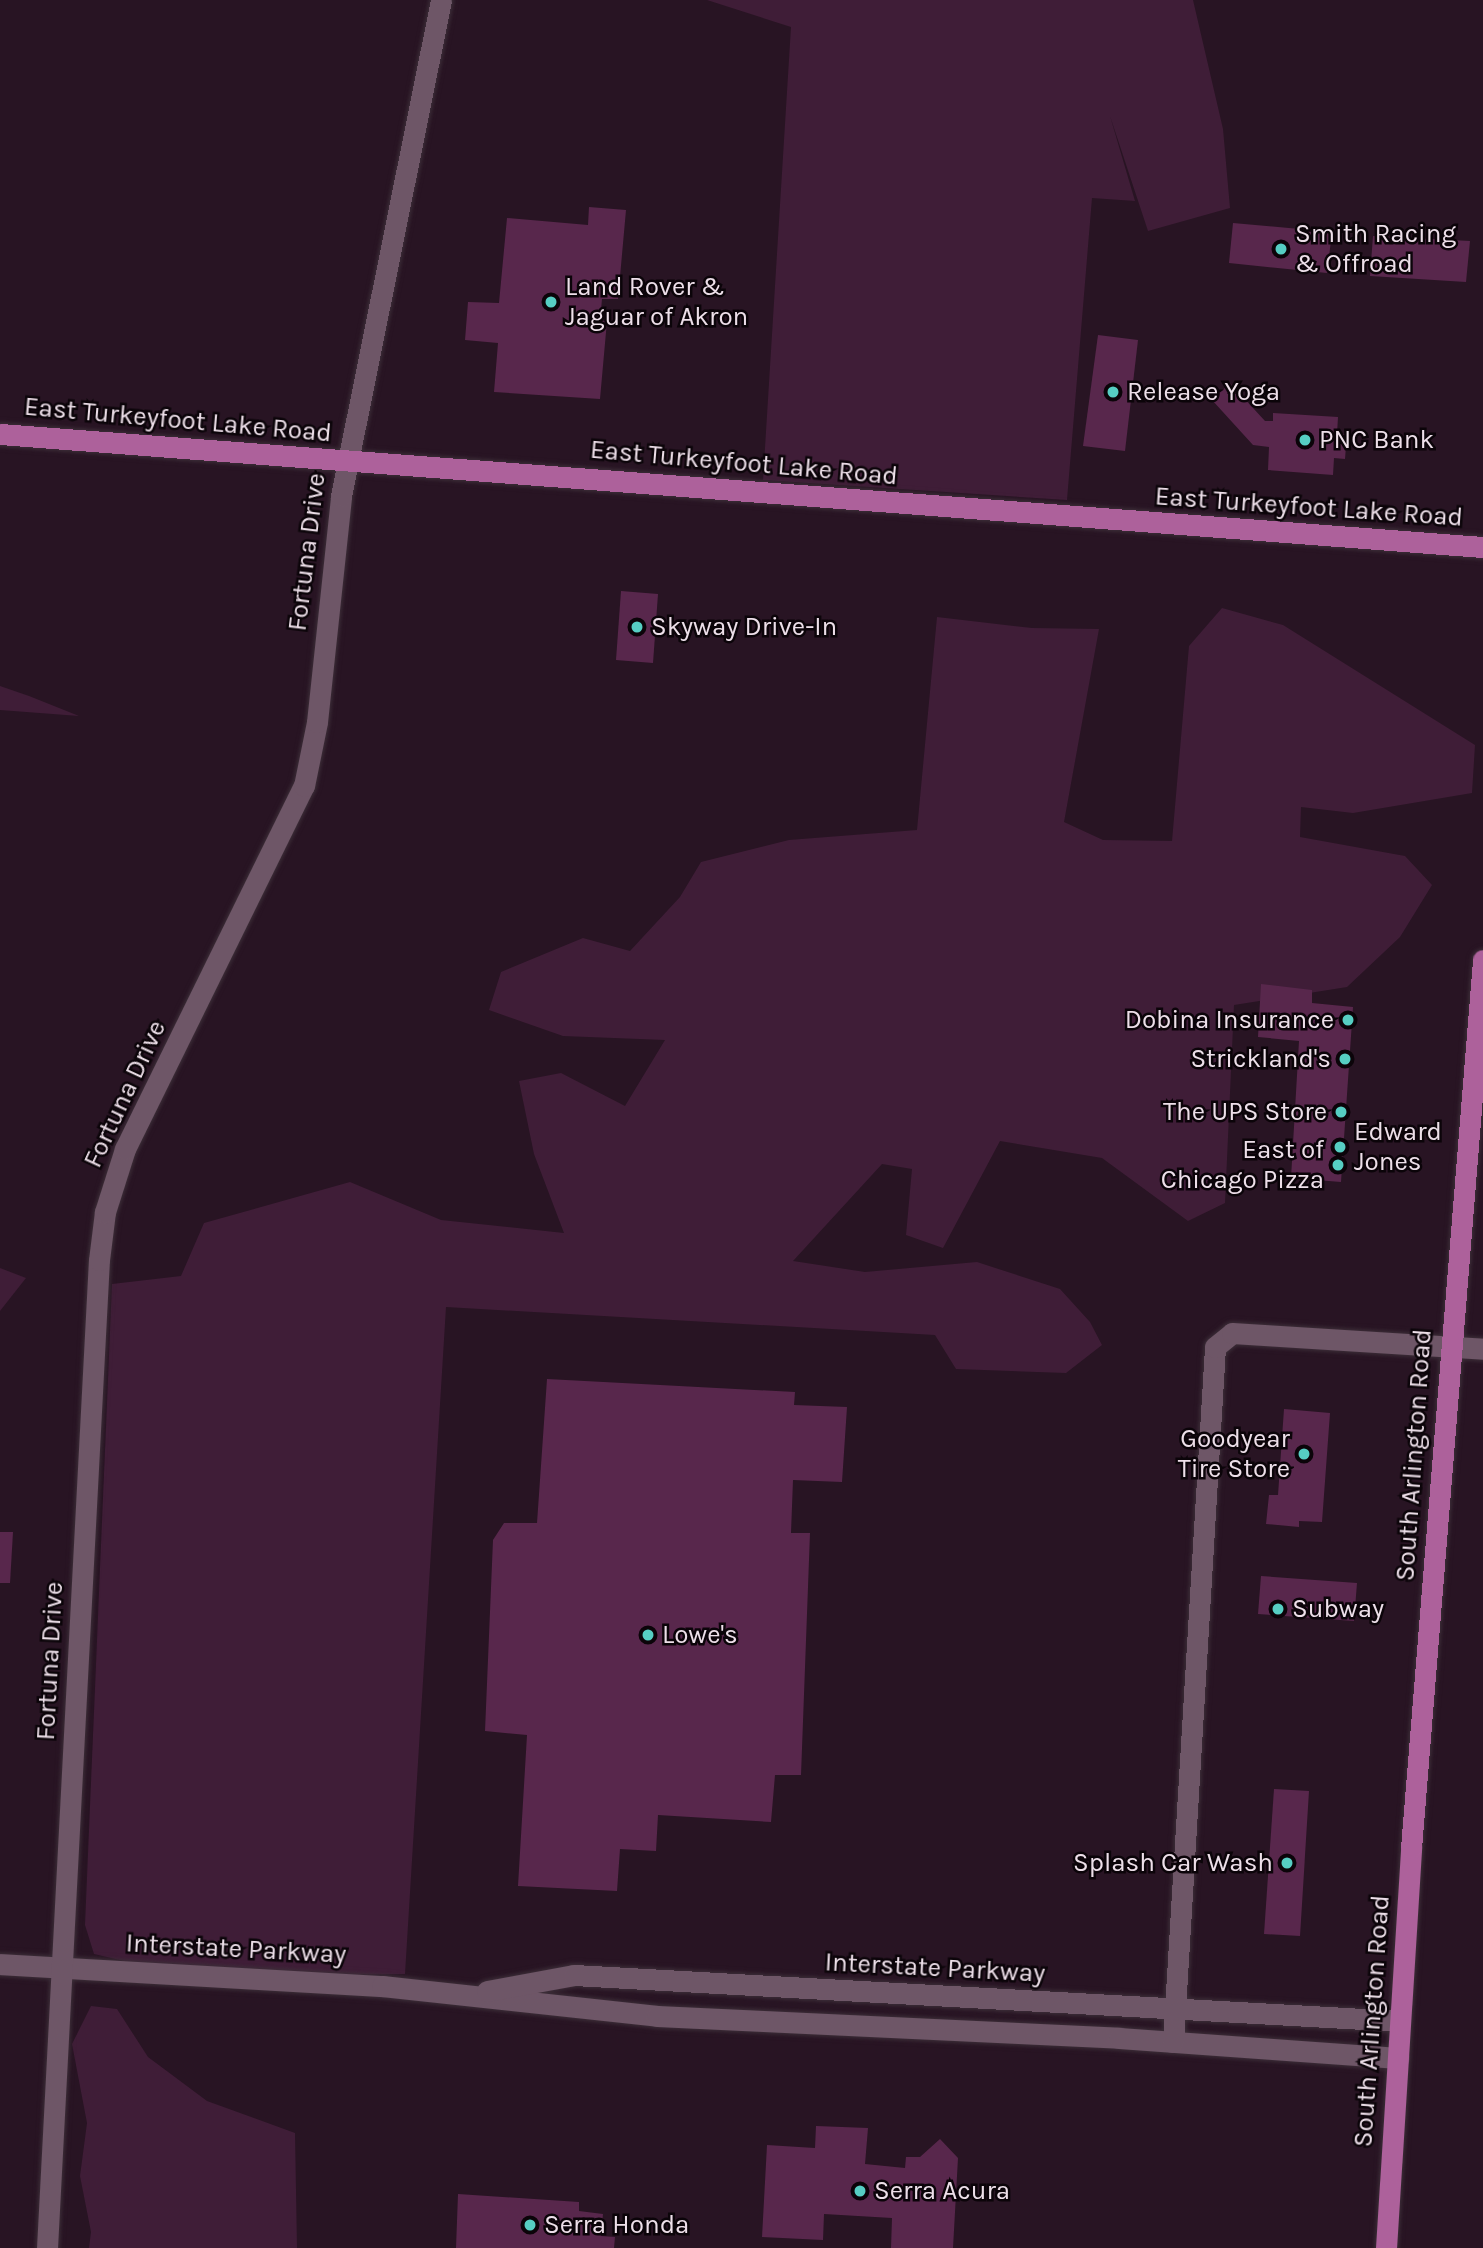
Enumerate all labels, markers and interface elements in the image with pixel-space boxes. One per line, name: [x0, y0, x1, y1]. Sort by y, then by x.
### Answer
place label: Smith Racing & Offroad: [1295, 218, 1456, 280]
marker: Smith Racing & Offroad: [1273, 241, 1289, 257]
place label: Land Rover & Jaguar of Akron: [565, 271, 748, 332]
marker: Land Rover & Jaguar of Akron: [543, 294, 559, 310]
place label: Release Yoga: [1127, 376, 1280, 408]
marker: Release Yoga: [1105, 384, 1121, 400]
street label: East Turkeyfoot Lake Road: [23, 391, 333, 449]
place label: PNC Bank: [1319, 424, 1434, 456]
marker: PNC Bank: [1297, 432, 1313, 448]
street label: East Turkeyfoot Lake Road: [589, 434, 899, 492]
street label: Fortuna Drive: [282, 471, 332, 633]
street label: East Turkeyfoot Lake Road: [1154, 481, 1464, 533]
place label: Skyway Drive-In: [651, 611, 837, 643]
marker: Skyway Drive-In: [629, 619, 645, 635]
place label: Dobina Insurance: [1125, 1004, 1334, 1036]
marker: Dobina Insurance: [1340, 1012, 1356, 1028]
street label: Fortuna Drive: [77, 1015, 173, 1173]
place label: Strickland's: [1190, 1043, 1331, 1075]
marker: Strickland's: [1337, 1051, 1353, 1067]
place label: The UPS Store: [1163, 1096, 1327, 1128]
marker: The UPS Store: [1333, 1104, 1349, 1120]
place label: Edward Jones: [1354, 1116, 1442, 1178]
place label: East of Chicago Pizza: [1161, 1134, 1324, 1196]
marker: Edward Jones: [1332, 1139, 1348, 1155]
marker: East of Chicago Pizza: [1330, 1157, 1346, 1173]
street label: South Arlington Road: [1390, 1328, 1438, 1582]
place label: Goodyear Tire Store: [1178, 1423, 1290, 1484]
marker: Goodyear Tire Store: [1296, 1446, 1312, 1462]
street label: Fortuna Drive: [30, 1581, 70, 1741]
place label: Subway: [1292, 1593, 1384, 1625]
marker: Subway: [1270, 1601, 1286, 1617]
place label: Lowe's: [662, 1619, 738, 1651]
marker: Lowe's: [640, 1627, 656, 1643]
place label: Splash Car Wash: [1073, 1847, 1273, 1879]
marker: Splash Car Wash: [1279, 1855, 1295, 1871]
street label: South Arlington Road: [1348, 1894, 1396, 2148]
street label: Interstate Parkway: [125, 1928, 347, 1970]
street label: Interstate Parkway: [824, 1947, 1046, 1989]
place label: Serra Acura: [874, 2175, 1010, 2207]
marker: Serra Acura: [852, 2183, 868, 2199]
place label: Serra Honda: [544, 2209, 689, 2241]
marker: Serra Honda: [522, 2217, 538, 2233]

